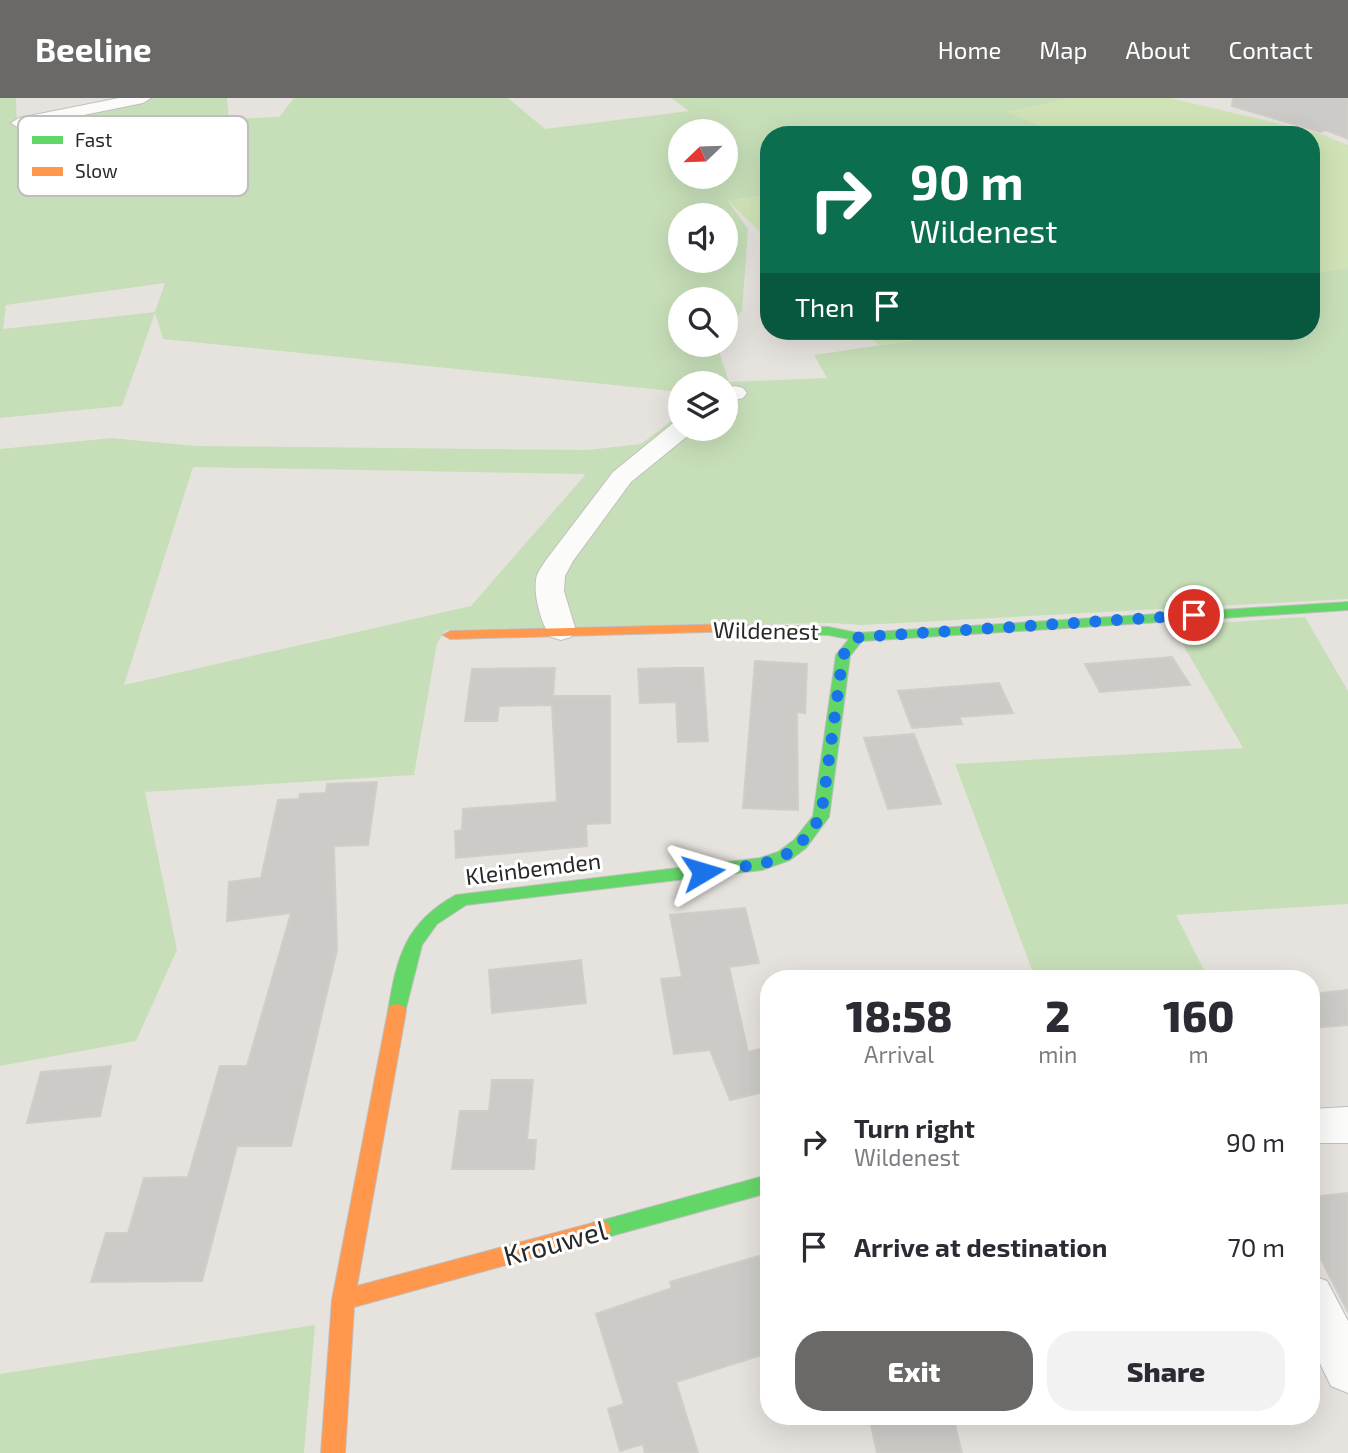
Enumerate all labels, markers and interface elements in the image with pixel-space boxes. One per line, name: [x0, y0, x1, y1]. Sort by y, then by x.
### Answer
text: Beeline: [35, 29, 152, 69]
text: Home: [938, 35, 1001, 64]
text: Map: [1039, 35, 1087, 64]
text: About: [1125, 35, 1191, 64]
text: Contact: [1229, 35, 1313, 64]
legend: [18, 116, 248, 196]
north arrow: [668, 119, 738, 189]
map controls: [668, 119, 738, 441]
text: Fast: [75, 128, 112, 151]
text: 90 m: [910, 151, 1024, 210]
icon: right: [795, 154, 886, 245]
text: Slow: [75, 159, 118, 182]
button: sound: [668, 203, 738, 273]
text: Wildenest: [910, 211, 1058, 249]
button: search: [668, 287, 738, 357]
icon: arrive: [868, 287, 906, 325]
text: Then: [795, 291, 854, 322]
button: layers: [668, 371, 738, 441]
pin: [1164, 585, 1224, 645]
icon: arrive: [1175, 596, 1213, 634]
street label: Wildenest: [713, 615, 819, 645]
position arrow: [666, 835, 740, 909]
street label: Kleinbemden: [464, 846, 602, 890]
text: 18:58: [846, 990, 953, 1040]
text: 2: [1045, 990, 1070, 1040]
text: 160: [1163, 990, 1234, 1040]
text: Arrival: [864, 1040, 934, 1068]
text: min: [1038, 1040, 1077, 1068]
text: m: [1189, 1040, 1209, 1068]
text: Turn right: [854, 1112, 975, 1143]
icon: right: [795, 1123, 833, 1161]
text: 90 m: [1226, 1126, 1285, 1157]
text: Wildenest: [854, 1143, 960, 1171]
street label: Krouwel: [500, 1212, 611, 1272]
icon: arrive: [795, 1228, 833, 1266]
text: Arrive at destination: [854, 1231, 1107, 1262]
text: 70 m: [1227, 1231, 1285, 1262]
button: Exit: [795, 1331, 1033, 1411]
button: Share: [1047, 1331, 1285, 1411]

